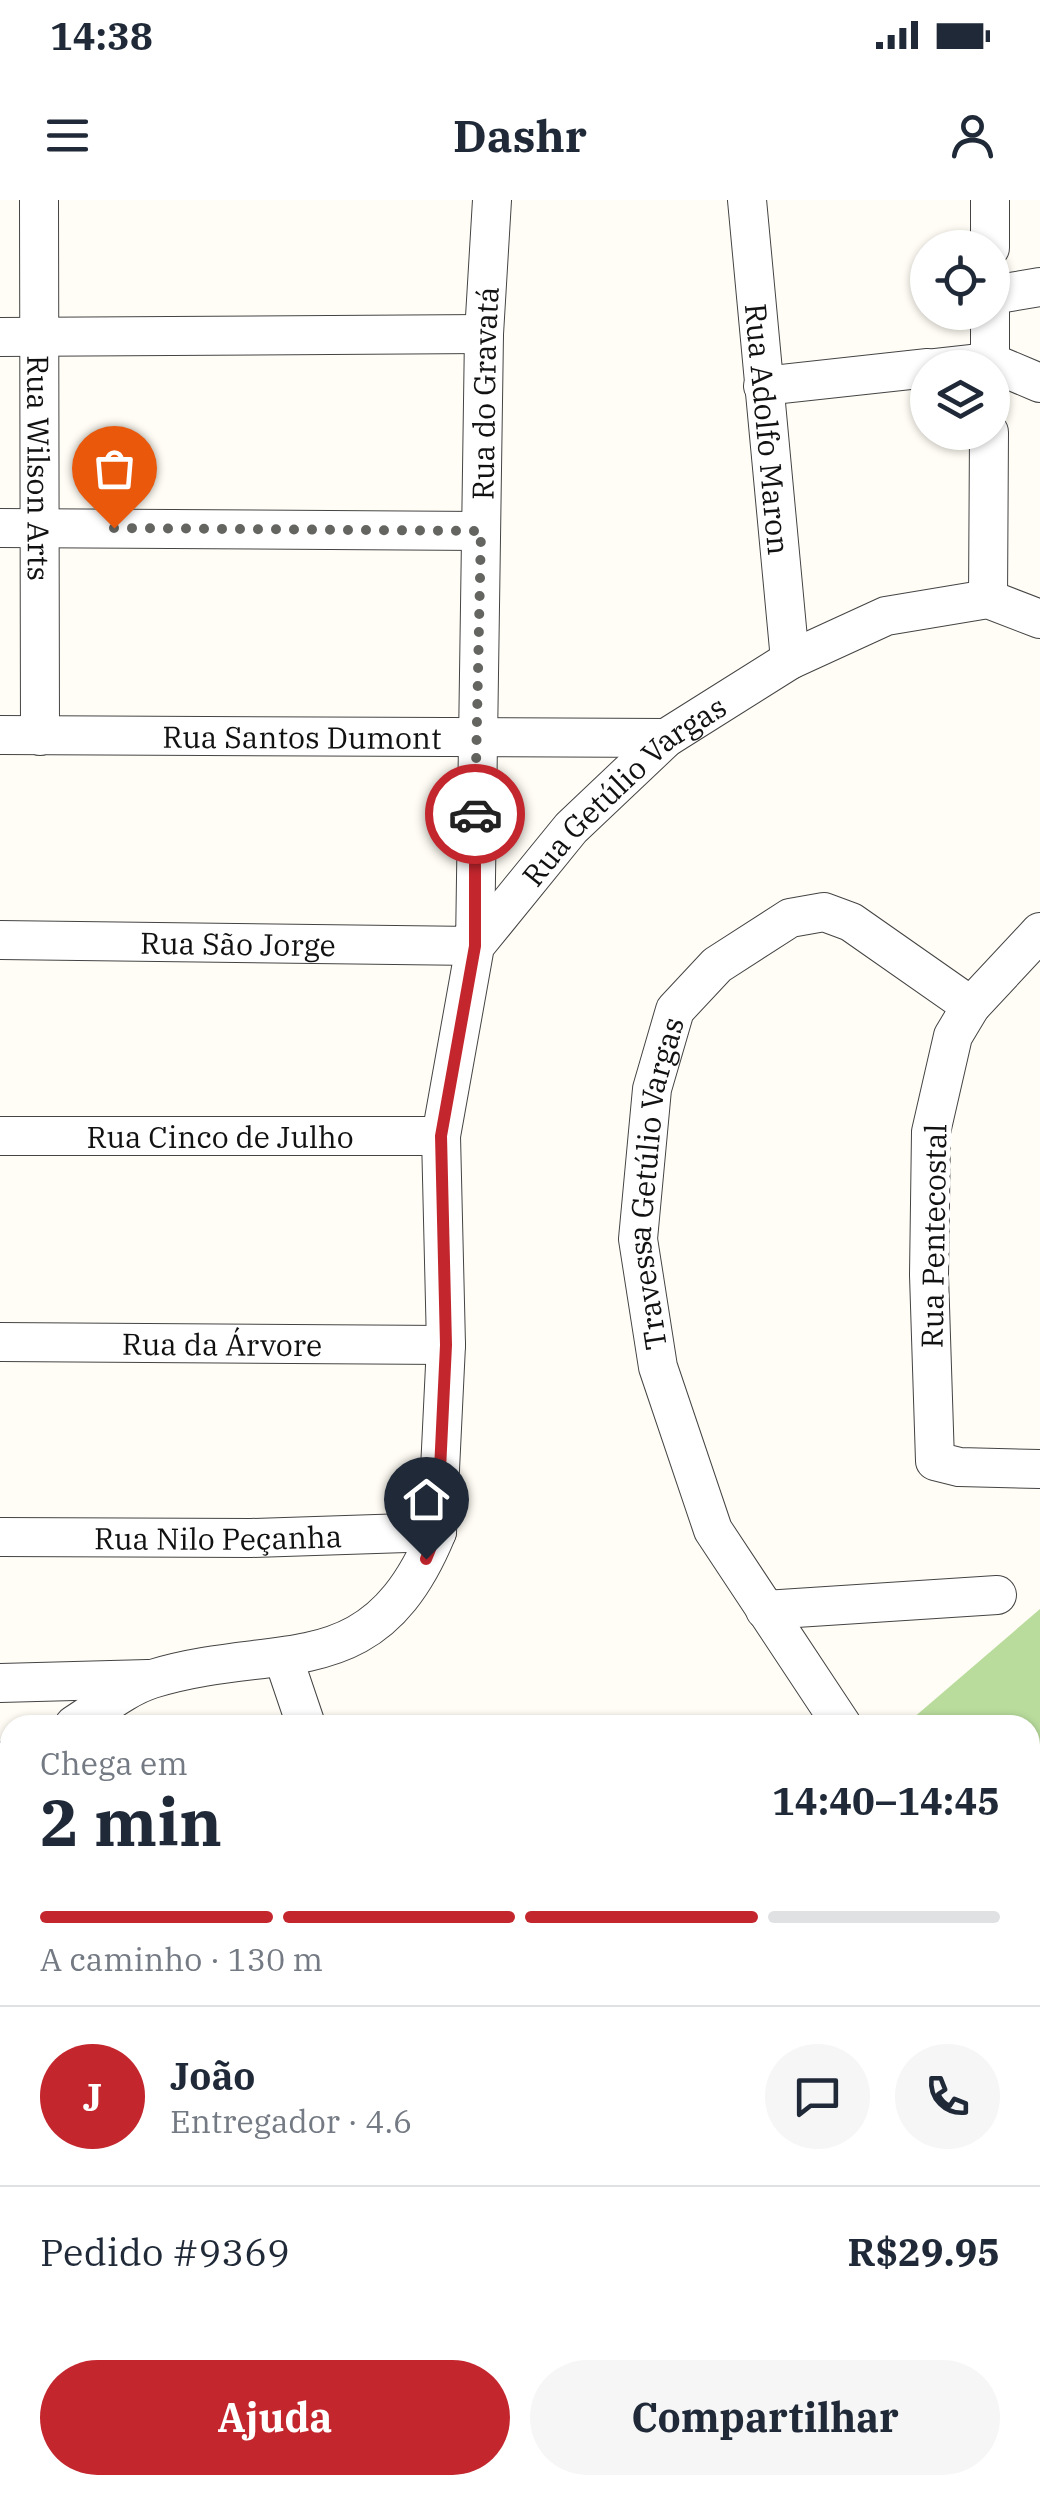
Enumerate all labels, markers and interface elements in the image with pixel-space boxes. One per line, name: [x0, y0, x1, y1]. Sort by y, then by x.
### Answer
text: 14:38: [50, 11, 153, 60]
text: Dashr: [453, 106, 587, 164]
icon: menu: [40, 108, 95, 163]
icon: person: [945, 108, 1000, 163]
map controls: [910, 230, 1010, 450]
button: locate: [910, 230, 1010, 330]
street label: Rua do Gravatá: [462, 285, 506, 500]
street label: Rua Adolfo Maron: [737, 301, 800, 557]
button: layers: [910, 350, 1010, 450]
street label: Rua Wilson Arts: [20, 355, 59, 581]
pin: [72, 426, 157, 529]
icon: bag: [87, 441, 142, 496]
street label: Rua Getúlio Vargas: [513, 686, 733, 893]
street label: Rua Santos Dumont: [162, 716, 442, 756]
courier: [425, 764, 525, 864]
icon: car: [448, 787, 503, 842]
street label: Rua São Jorge: [140, 922, 336, 964]
street label: Travessa Getúlio Vargas: [618, 1012, 692, 1353]
street label: Rua Cinco de Julho: [86, 1117, 354, 1156]
street label: Rua Pentecostal: [912, 1123, 954, 1349]
street label: Rua da Árvore: [122, 1323, 322, 1364]
pin: [384, 1457, 469, 1560]
icon: home: [399, 1472, 454, 1527]
street label: Rua Nilo Peçanha: [94, 1516, 343, 1558]
text: Chega em: [40, 1742, 188, 1784]
text: 14:40–14:45: [772, 1776, 1000, 1825]
text: 2 min: [40, 1779, 222, 1864]
text: A caminho · 130 m: [40, 1938, 323, 1980]
button: chat: [765, 2044, 870, 2149]
button: phone: [895, 2044, 1000, 2149]
text: João: [170, 2051, 255, 2100]
text: J: [83, 2072, 102, 2121]
text: Entregador · 4.6: [170, 2100, 412, 2142]
text: Pedido #9369: [40, 2227, 290, 2276]
text: R$29.95: [848, 2227, 1000, 2276]
button: Ajuda: [40, 2360, 510, 2475]
button: Compartilhar: [530, 2360, 1000, 2475]

